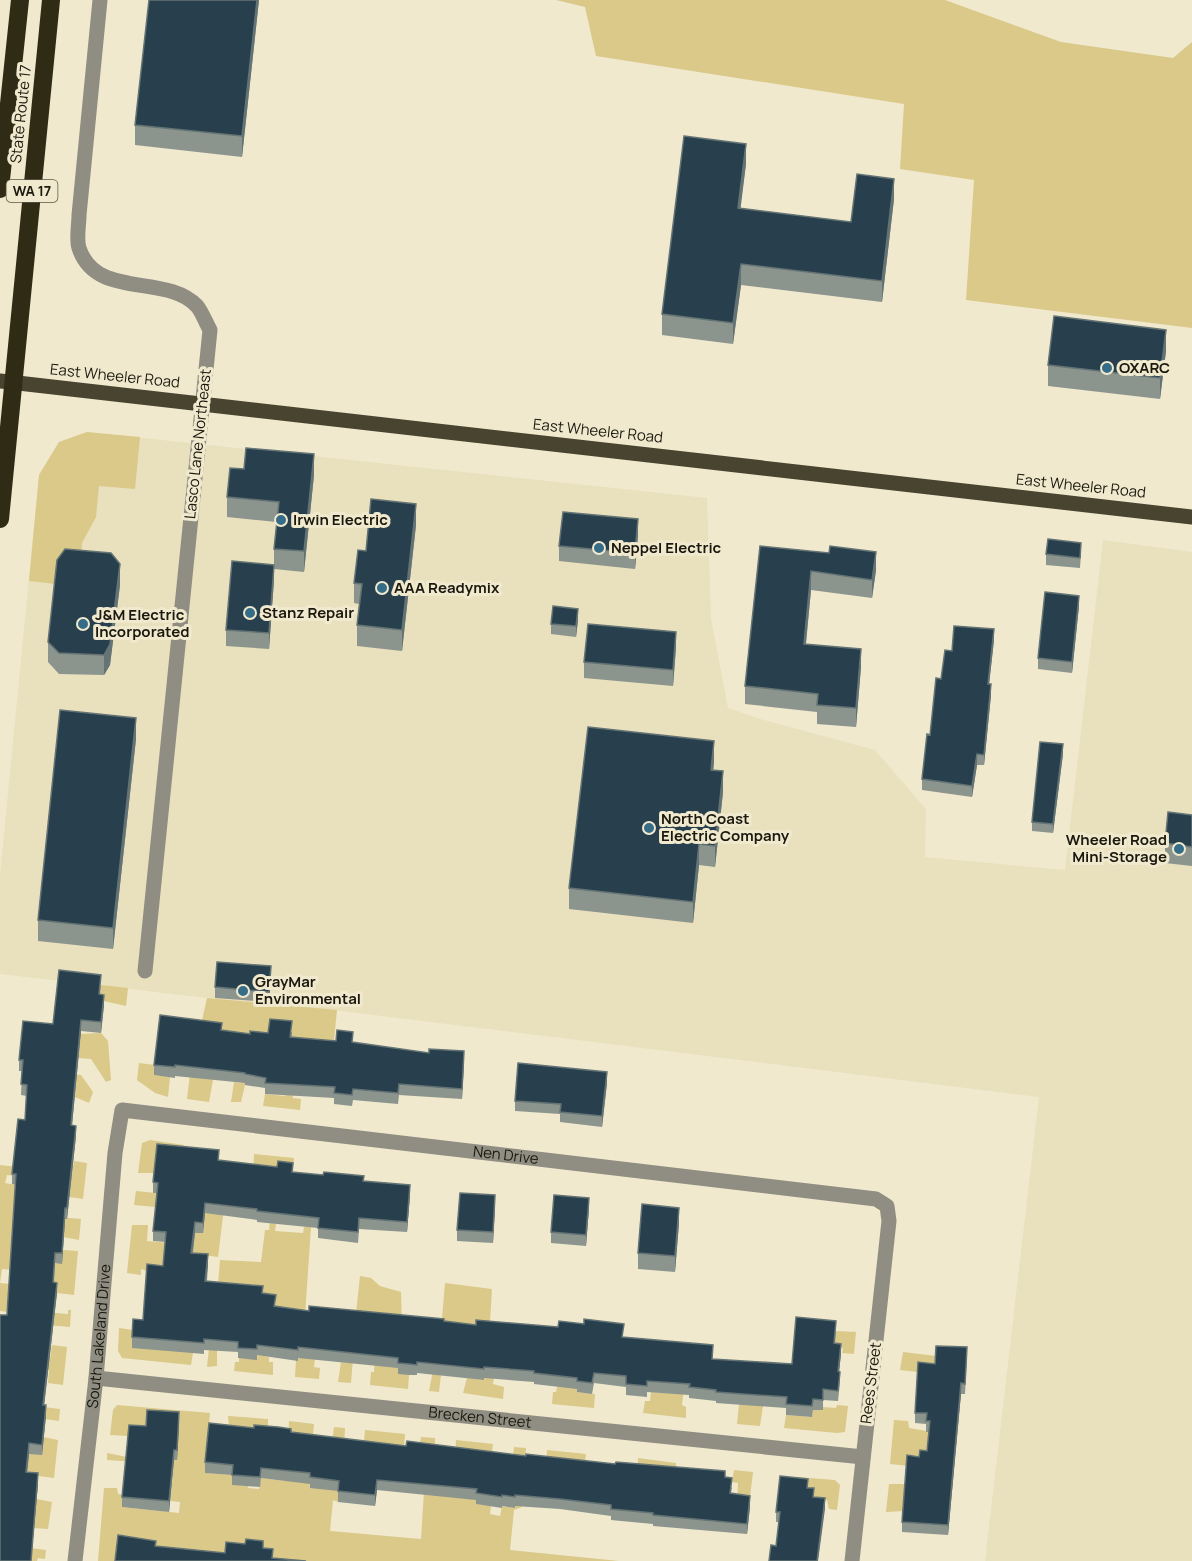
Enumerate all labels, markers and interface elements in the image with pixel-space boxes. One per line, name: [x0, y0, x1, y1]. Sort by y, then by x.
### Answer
street label: State Route 17: [5, 64, 36, 164]
road number: WA 17: [6, 180, 57, 202]
place label: OXARC: [1119, 357, 1170, 378]
street label: East Wheeler Road: [49, 358, 181, 393]
marker: OXARC: [1100, 361, 1114, 375]
street label: Lasco Lane Northeast: [179, 368, 216, 520]
street label: East Wheeler Road: [532, 413, 664, 448]
street label: East Wheeler Road: [1015, 468, 1147, 503]
place label: Irwin Electric: [293, 509, 388, 530]
marker: Irwin Electric: [274, 513, 288, 527]
place label: Neppel Electric: [611, 537, 722, 558]
marker: Neppel Electric: [592, 541, 606, 555]
place label: AAA Readymix: [394, 577, 500, 598]
marker: AAA Readymix: [375, 581, 389, 595]
place label: Stanz Repair: [262, 602, 354, 623]
place label: J&M Electric Incorporated: [95, 604, 189, 642]
marker: Stanz Repair: [243, 606, 257, 620]
marker: J&M Electric Incorporated: [76, 617, 90, 631]
place label: North Coast Electric Company: [661, 808, 790, 846]
marker: North Coast Electric Company: [642, 821, 656, 835]
place label: Wheeler Road Mini-Storage: [1066, 829, 1167, 867]
marker: Wheeler Road Mini-Storage: [1172, 842, 1186, 856]
place label: GrayMar Environmental: [255, 971, 361, 1009]
marker: GrayMar Environmental: [236, 984, 250, 998]
street label: Nen Drive: [472, 1141, 540, 1169]
street label: South Lakeland Drive: [82, 1263, 116, 1410]
street label: Rees Street: [855, 1341, 886, 1425]
street label: Brecken Street: [427, 1401, 533, 1433]

